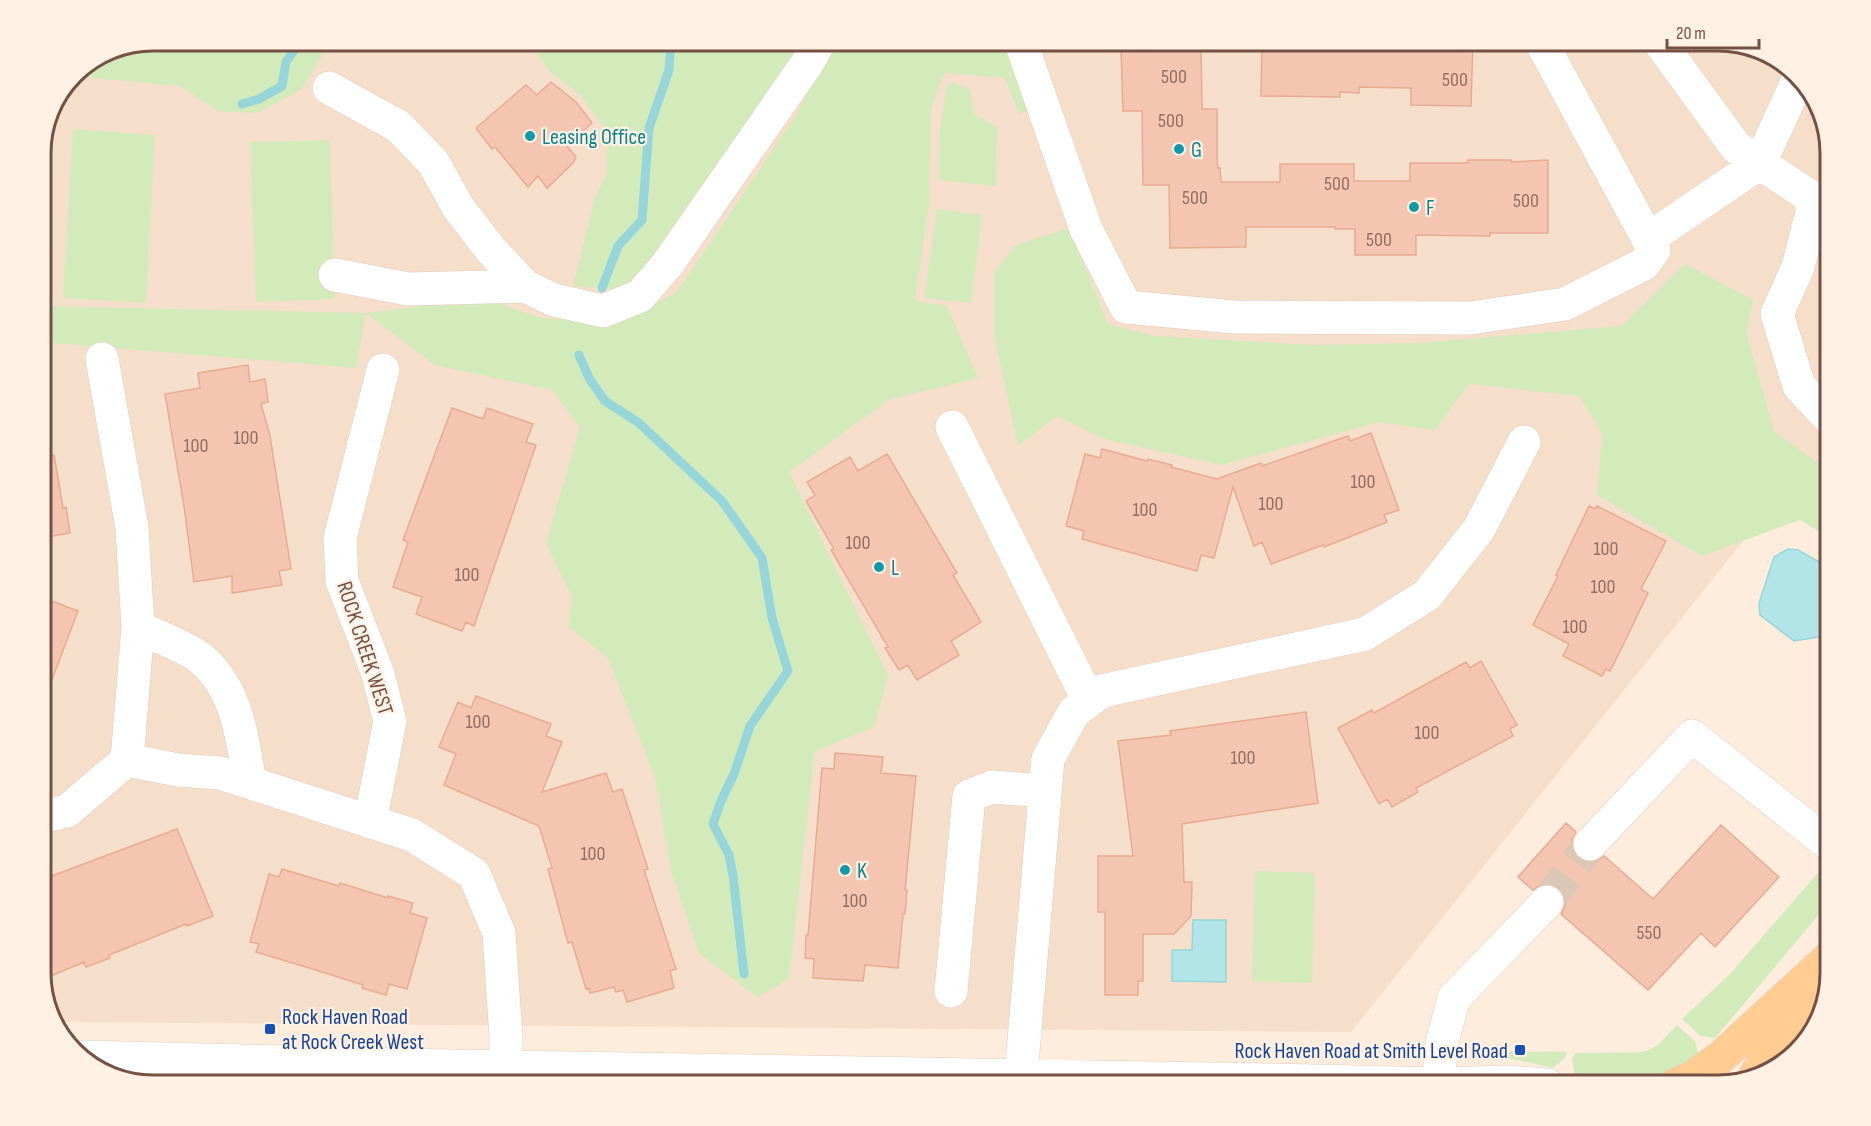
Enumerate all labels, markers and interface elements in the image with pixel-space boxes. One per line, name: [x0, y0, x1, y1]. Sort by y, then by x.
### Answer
scale bar: [1667, 12, 1758, 50]
text: 20 m: [1676, 23, 1706, 44]
house number: 500: [1161, 65, 1187, 89]
house number: 500: [1442, 68, 1468, 92]
house number: 500: [1158, 109, 1184, 133]
place label: Leasing Office: [542, 124, 646, 151]
marker: Leasing Office: [523, 129, 537, 143]
place label: G: [1191, 137, 1202, 164]
marker: G: [1172, 142, 1186, 156]
house number: 500: [1324, 172, 1350, 196]
house number: 500: [1182, 186, 1208, 210]
house number: 500: [1513, 189, 1539, 213]
place label: F: [1426, 195, 1435, 222]
marker: F: [1407, 200, 1421, 214]
house number: 500: [1366, 228, 1392, 252]
house number: 100: [234, 426, 258, 450]
house number: 100: [184, 434, 208, 458]
house number: 100: [1351, 470, 1375, 494]
house number: 100: [1259, 492, 1283, 516]
house number: 100: [1133, 498, 1157, 522]
house number: 100: [846, 531, 870, 555]
house number: 100: [1594, 537, 1618, 561]
place label: L: [891, 555, 899, 582]
marker: L: [872, 560, 886, 574]
house number: 100: [455, 563, 479, 587]
house number: 100: [1591, 575, 1615, 599]
street label: ROCK CREEK WEST: [330, 578, 399, 719]
house number: 100: [1563, 615, 1587, 639]
house number: 100: [466, 710, 490, 734]
house number: 100: [1415, 721, 1439, 745]
house number: 100: [1231, 746, 1255, 770]
house number: 100: [581, 842, 605, 866]
place label: K: [857, 858, 867, 885]
marker: K: [838, 863, 852, 877]
house number: 100: [843, 889, 867, 913]
house number: 550: [1637, 921, 1661, 945]
place label: Rock Haven Road at Rock Creek West: [282, 1004, 424, 1056]
marker: Rock Haven Road at Rock Creek West: [263, 1022, 277, 1036]
place label: Rock Haven Road at Smith Level Road: [1235, 1038, 1508, 1065]
marker: Rock Haven Road at Smith Level Road: [1513, 1043, 1527, 1057]

